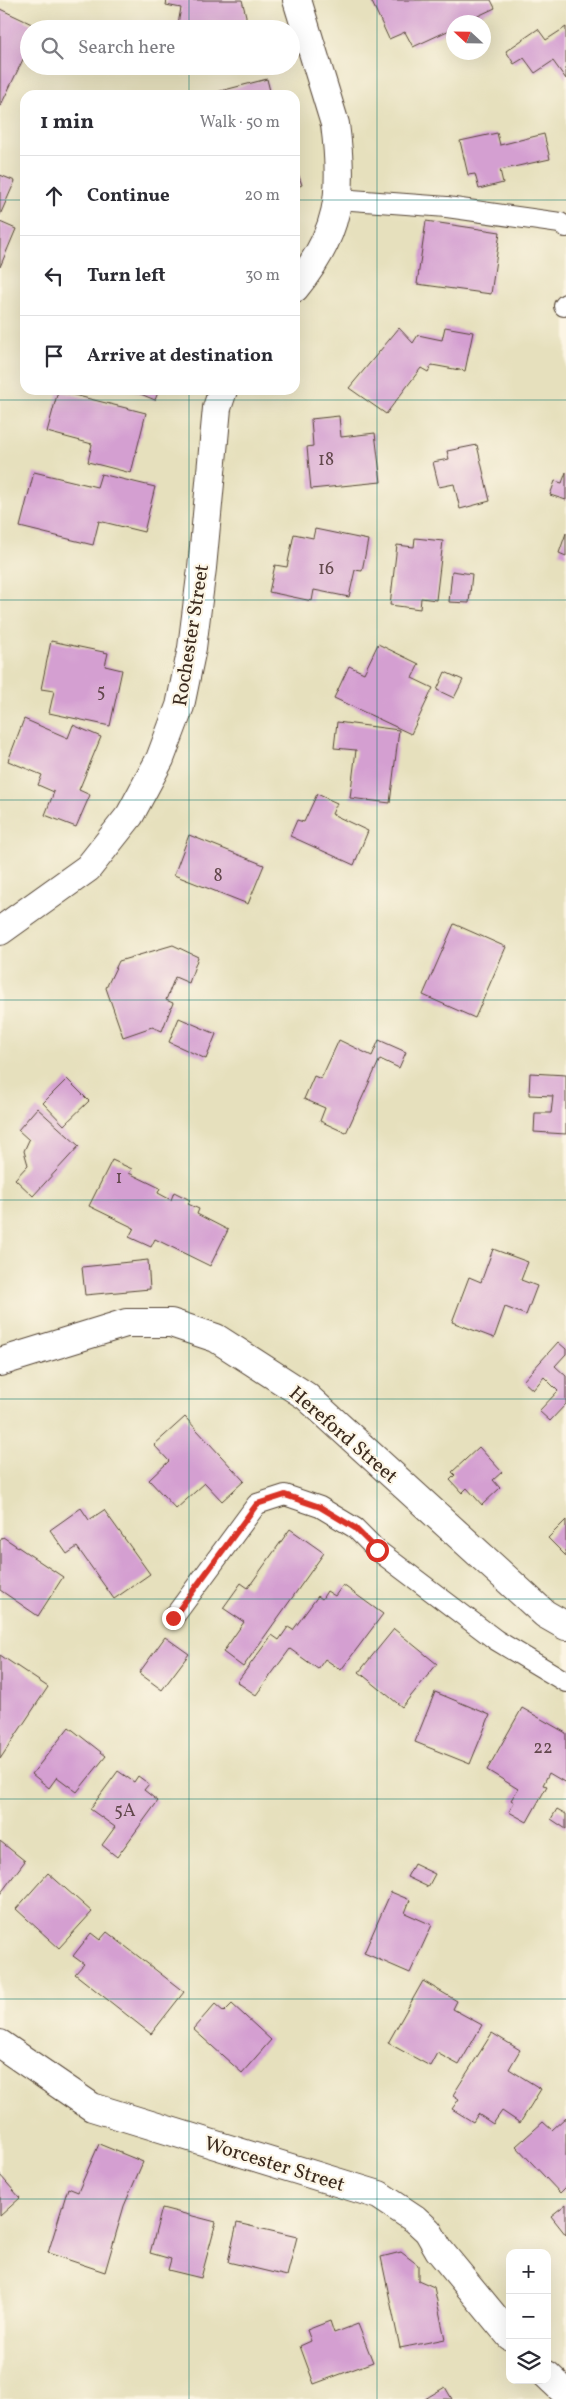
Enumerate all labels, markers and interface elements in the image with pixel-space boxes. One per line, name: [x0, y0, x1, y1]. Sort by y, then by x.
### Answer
north arrow: [446, 15, 491, 60]
search box: [20, 20, 300, 75]
icon: search: [38, 34, 66, 62]
text: Search here: [78, 35, 175, 61]
text: 1 min: [40, 108, 94, 137]
text: Walk · 50 m: [200, 112, 280, 134]
icon: ahead: [40, 182, 68, 210]
text: Continue: [87, 183, 170, 209]
text: 20 m: [245, 185, 280, 207]
icon: left: [40, 262, 68, 290]
text: Turn left: [87, 263, 166, 289]
text: 30 m: [245, 265, 280, 287]
icon: arrive: [40, 342, 68, 370]
text: Arrive at destination: [87, 343, 273, 369]
house number: 18: [318, 448, 334, 473]
house number: 16: [318, 557, 334, 582]
street label: Rochester Street: [167, 562, 217, 708]
house number: 5: [97, 680, 105, 705]
house number: 8: [213, 864, 223, 889]
house number: 1: [116, 1166, 122, 1191]
street label: Hereford Street: [282, 1380, 403, 1491]
route start: [366, 1539, 389, 1562]
route end: [162, 1607, 185, 1630]
house number: 22: [533, 1736, 553, 1761]
house number: 5A: [114, 1799, 136, 1824]
street label: Worcester Street: [201, 2130, 348, 2200]
map controls: [506, 2249, 551, 2384]
button: +: [506, 2249, 551, 2294]
button: −: [506, 2294, 551, 2339]
button: layers: [506, 2339, 551, 2384]

